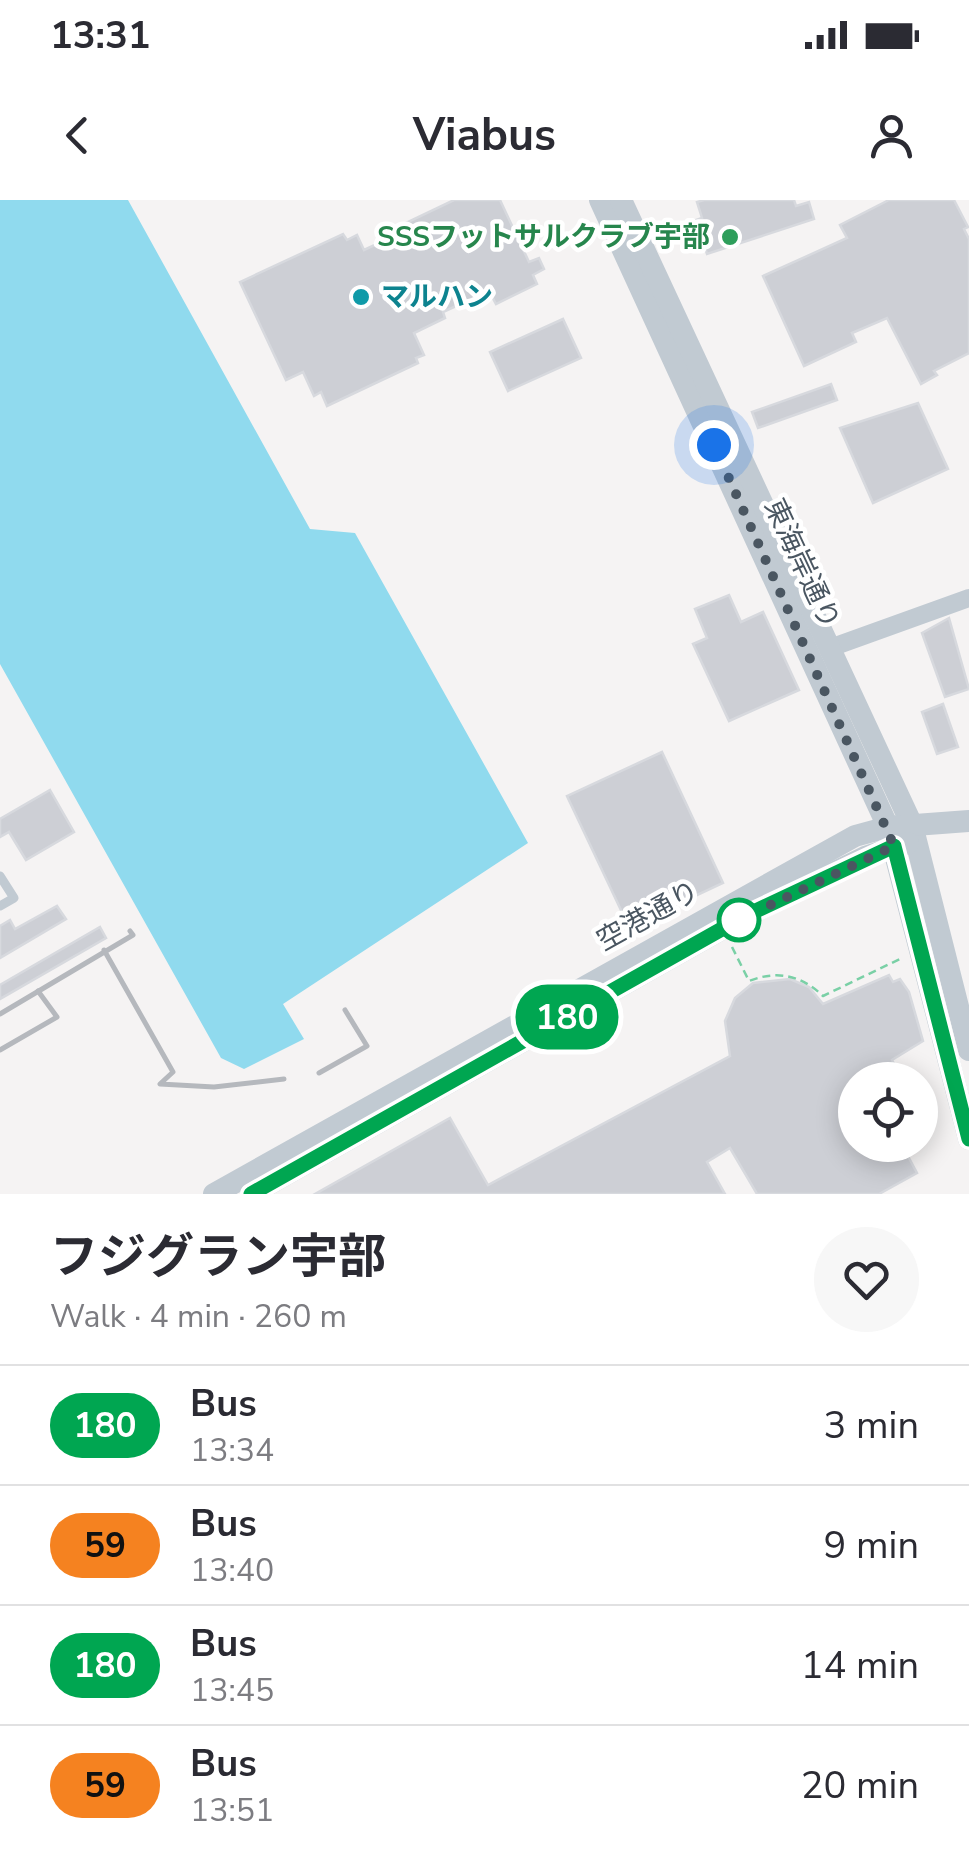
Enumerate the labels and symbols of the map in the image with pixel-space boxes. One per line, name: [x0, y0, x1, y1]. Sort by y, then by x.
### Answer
place label: SSSフットサルクラブ宇部: [377, 218, 710, 256]
marker: SSSフットサルクラブ宇部: [719, 226, 741, 248]
place label: マルハン: [381, 278, 493, 316]
marker: マルハン: [350, 286, 372, 308]
your location: [689, 420, 739, 470]
street label: 東海岸通り: [755, 493, 849, 635]
street label: 空港通り: [590, 872, 706, 960]
unlabelled marker: [718, 899, 760, 941]
line badge: 180: [510, 984, 624, 1050]

